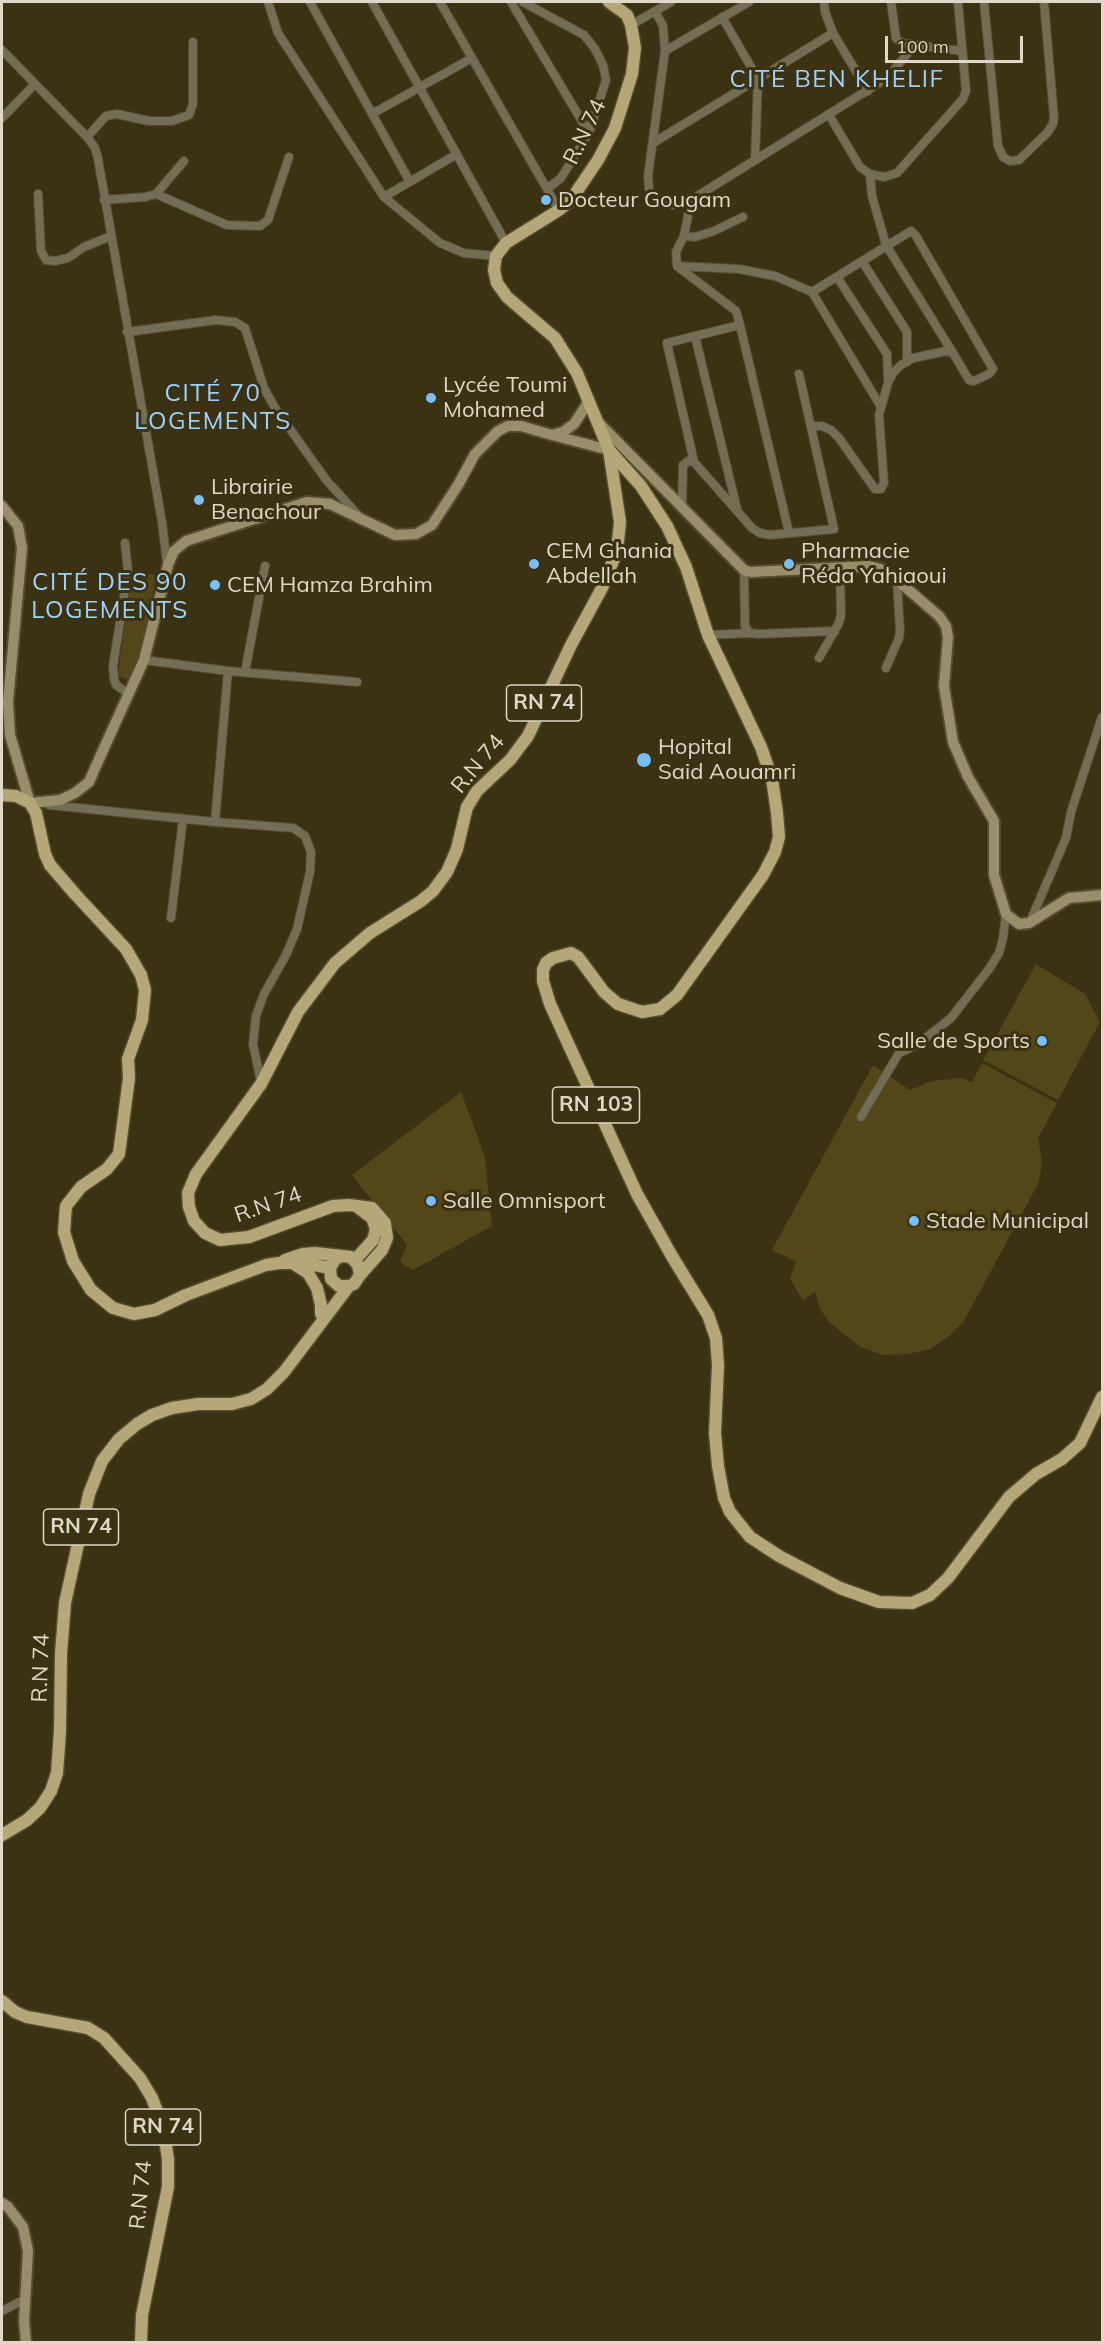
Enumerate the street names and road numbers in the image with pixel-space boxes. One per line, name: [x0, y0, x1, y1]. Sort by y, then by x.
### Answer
street label: R.N 74: [558, 95, 612, 169]
road number: RN 74: [506, 685, 582, 721]
street label: R.N 74: [446, 729, 510, 799]
road number: RN 103: [552, 1087, 640, 1123]
street label: R.N 74: [231, 1181, 305, 1229]
road number: RN 74: [44, 1509, 118, 1545]
street label: R.N 74: [27, 1633, 55, 1703]
road number: RN 74: [126, 2109, 201, 2145]
street label: R.N 74: [124, 2159, 158, 2231]

